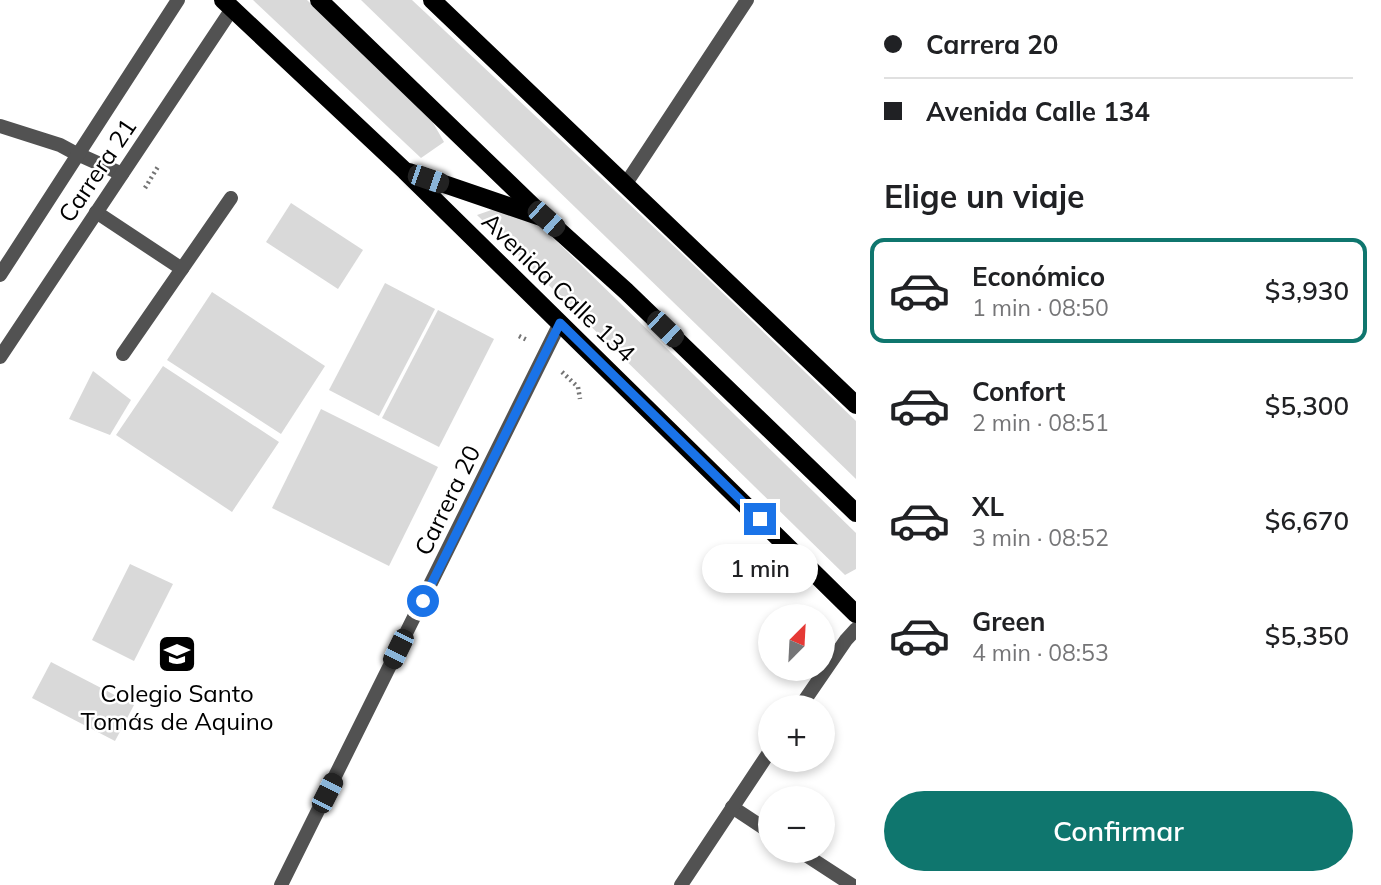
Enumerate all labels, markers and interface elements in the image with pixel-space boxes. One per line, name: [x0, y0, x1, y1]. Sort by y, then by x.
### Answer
text: Carrera 20: [926, 28, 1058, 61]
text: Avenida Calle 134: [926, 95, 1150, 128]
street label: Carrera 21: [51, 112, 143, 228]
car: [405, 162, 452, 196]
text: Elige un viaje: [884, 176, 1085, 216]
car: [524, 197, 569, 241]
street label: Avenida Calle 134: [476, 206, 642, 368]
icon: car: [888, 259, 951, 322]
text: Económico: [972, 260, 1105, 293]
text: $3,930: [1265, 274, 1349, 307]
text: 1 min · 08:50: [972, 293, 1109, 322]
car: [643, 307, 688, 351]
icon: car: [888, 374, 951, 437]
text: Confort: [972, 375, 1065, 408]
text: $5,300: [1265, 389, 1349, 422]
text: 2 min · 08:51: [972, 408, 1109, 437]
street label: Carrera 20: [407, 440, 487, 560]
icon: car: [888, 489, 951, 552]
text: XL: [972, 490, 1004, 523]
route end: [744, 503, 776, 535]
text: $6,670: [1265, 504, 1349, 537]
text: 3 min · 08:52: [972, 523, 1109, 552]
callout: 1 min: [702, 544, 818, 592]
text: 1 min: [730, 554, 790, 583]
route start: [407, 585, 439, 617]
north arrow: [758, 604, 835, 681]
map controls: [758, 604, 835, 863]
icon: car: [888, 604, 951, 667]
text: Green: [972, 605, 1045, 638]
text: $5,350: [1265, 619, 1349, 652]
car: [380, 626, 417, 672]
school or university icon: Colegio Santo Tomás de Aquino: [156, 633, 198, 675]
text: 4 min · 08:53: [972, 638, 1109, 667]
place label: Colegio Santo Tomás de Aquino: [81, 678, 273, 736]
button: +: [758, 695, 835, 772]
car: [309, 770, 346, 816]
button: −: [758, 786, 835, 863]
button: Confirmar: [884, 791, 1353, 871]

